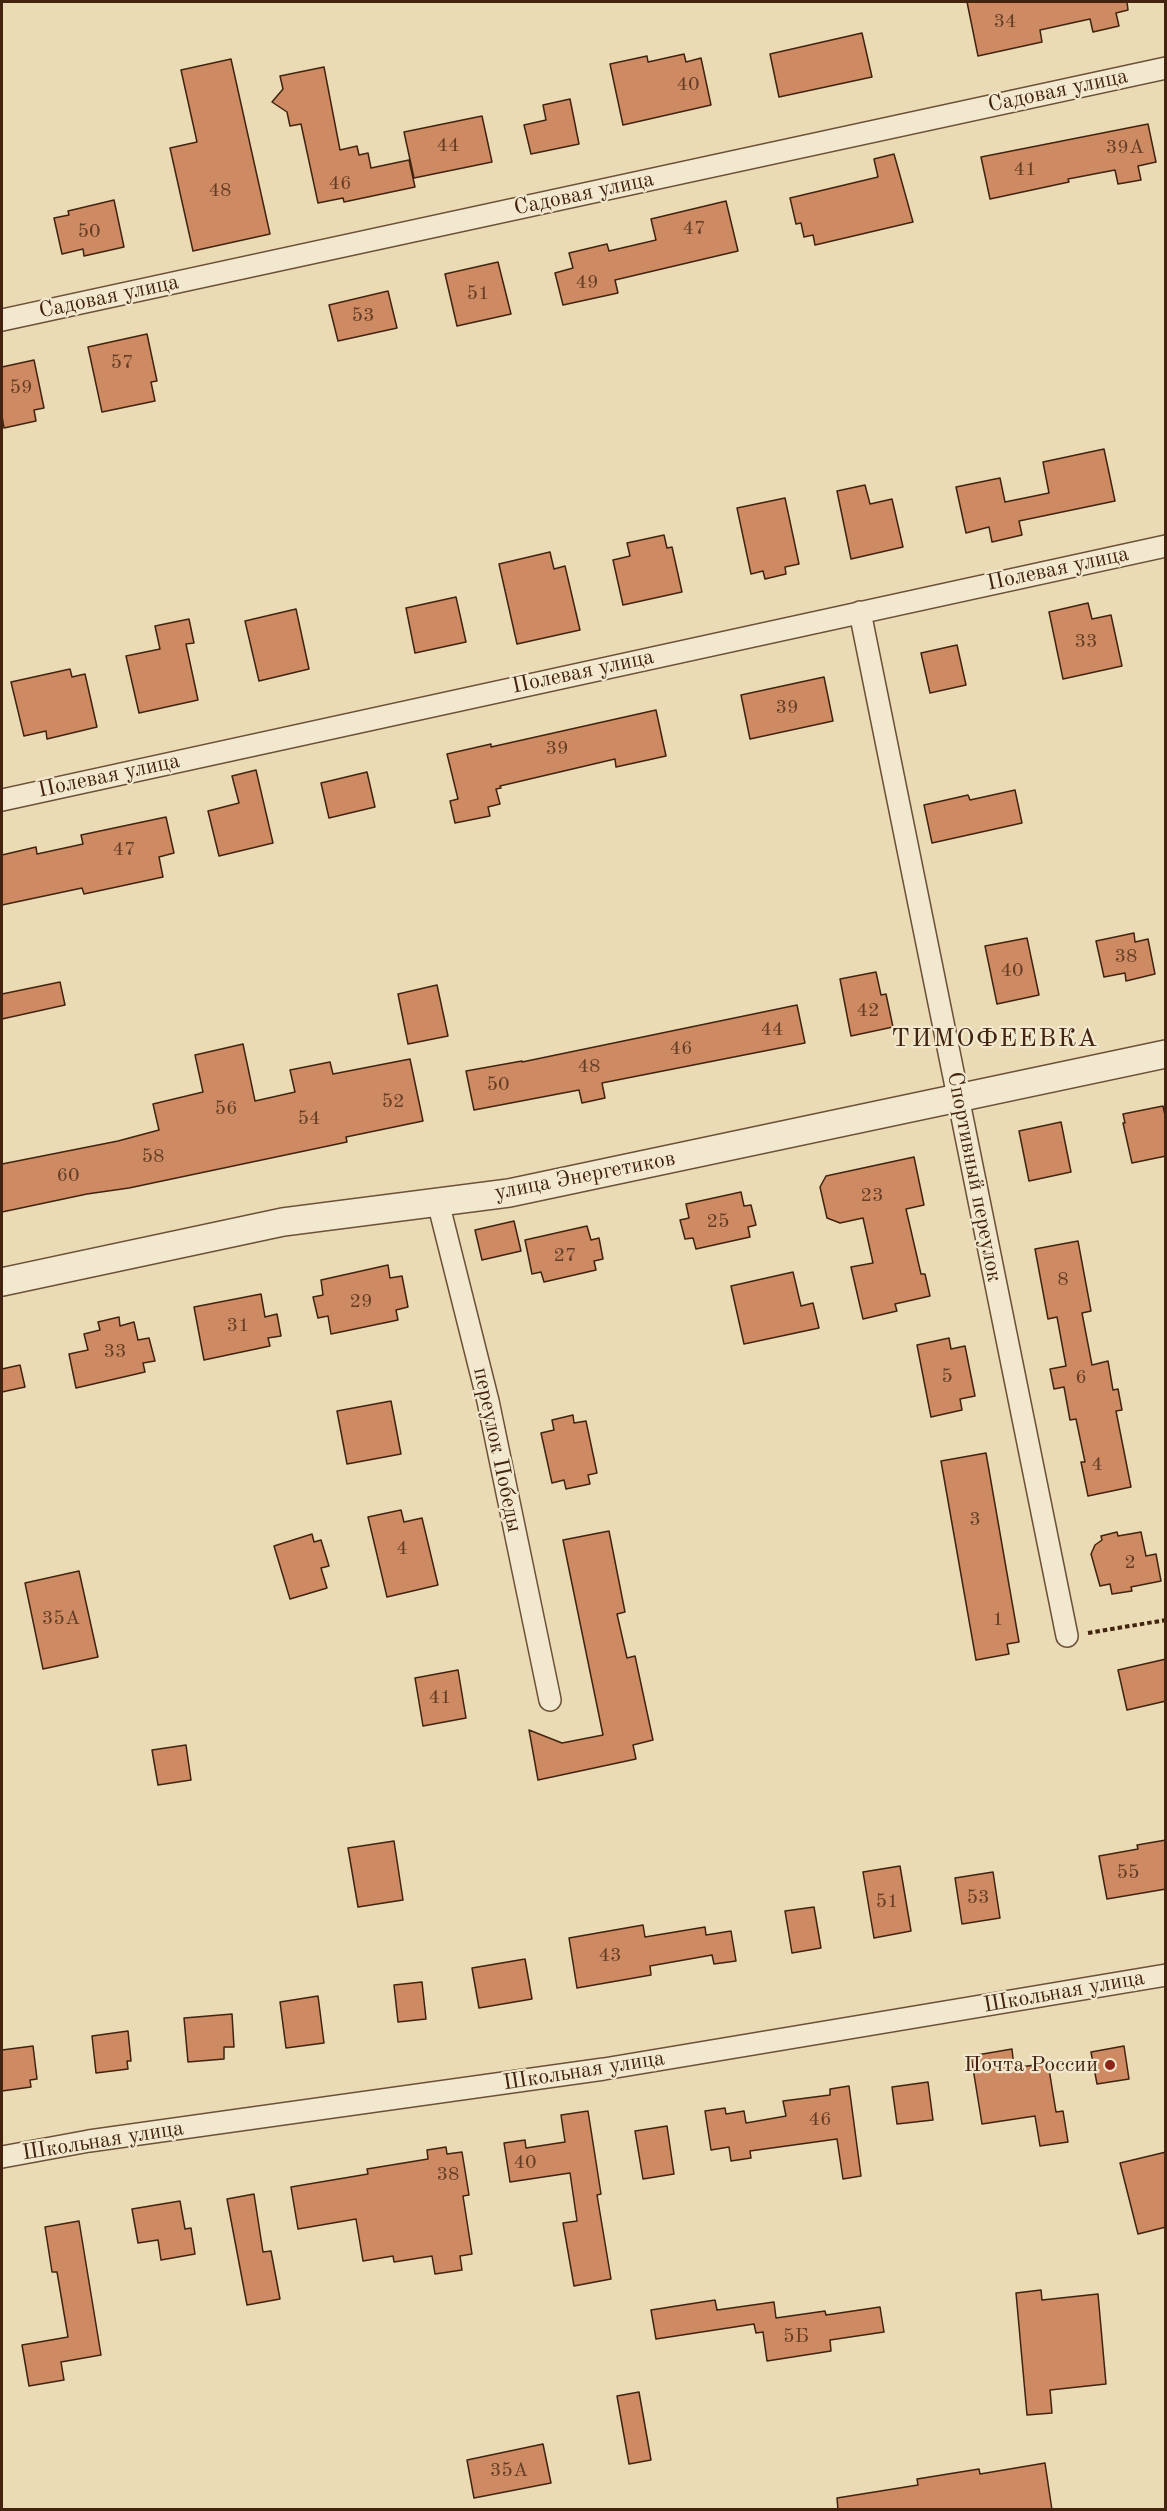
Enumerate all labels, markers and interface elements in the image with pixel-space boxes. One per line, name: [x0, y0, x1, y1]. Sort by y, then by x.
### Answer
house number: 34: [993, 10, 1017, 34]
street label: Садовая улица: [986, 63, 1130, 119]
house number: 40: [676, 73, 700, 97]
house number: 44: [436, 134, 460, 158]
house number: 39А: [1106, 136, 1144, 160]
house number: 41: [1013, 158, 1037, 182]
street label: Садовая улица: [512, 166, 656, 222]
house number: 46: [328, 172, 352, 196]
house number: 48: [208, 179, 232, 203]
house number: 47: [682, 217, 706, 241]
house number: 50: [77, 220, 101, 244]
street label: Садовая улица: [37, 269, 181, 325]
house number: 49: [575, 271, 599, 295]
house number: 51: [466, 282, 490, 306]
house number: 53: [351, 304, 375, 328]
house number: 57: [110, 351, 134, 375]
house number: 59: [9, 376, 33, 400]
street label: Полевая улица: [984, 541, 1132, 597]
house number: 33: [1074, 630, 1098, 654]
street label: Полевая улица: [509, 644, 657, 700]
house number: 39: [775, 696, 799, 720]
house number: 39: [545, 737, 569, 761]
street label: Полевая улица: [35, 748, 183, 804]
house number: 47: [112, 838, 136, 862]
house number: 38: [1114, 945, 1138, 969]
house number: 40: [1000, 959, 1024, 983]
house number: 42: [856, 999, 880, 1023]
house number: 44: [760, 1018, 784, 1042]
district label: ТИМОФЕЕВКА: [891, 1023, 1099, 1055]
house number: 46: [669, 1037, 693, 1061]
house number: 48: [577, 1055, 601, 1079]
street label: Спортивный переулок: [941, 1070, 1007, 1284]
house number: 50: [486, 1073, 510, 1097]
house number: 52: [381, 1090, 405, 1114]
house number: 56: [214, 1097, 238, 1121]
house number: 54: [297, 1107, 321, 1131]
house number: 58: [141, 1145, 165, 1169]
street label: улица Энергетиков: [492, 1146, 678, 1206]
house number: 60: [56, 1164, 80, 1188]
house number: 23: [860, 1184, 884, 1208]
house number: 25: [706, 1210, 730, 1234]
house number: 27: [553, 1244, 577, 1268]
house number: 8: [1057, 1268, 1069, 1292]
house number: 29: [349, 1290, 373, 1314]
house number: 31: [226, 1314, 250, 1338]
house number: 33: [103, 1340, 127, 1364]
street label: переулок Победы: [467, 1365, 527, 1535]
house number: 5: [941, 1365, 953, 1389]
house number: 6: [1075, 1366, 1087, 1390]
house number: 4: [1091, 1453, 1103, 1477]
house number: 3: [969, 1508, 981, 1532]
house number: 4: [396, 1537, 408, 1561]
house number: 2: [1124, 1551, 1136, 1575]
house number: 35А: [42, 1607, 80, 1631]
house number: 1: [992, 1608, 1004, 1632]
house number: 41: [428, 1686, 452, 1710]
house number: 55: [1116, 1861, 1140, 1885]
house number: 53: [966, 1886, 990, 1910]
house number: 51: [875, 1890, 899, 1914]
house number: 43: [598, 1944, 622, 1968]
street label: Школьная улица: [981, 1965, 1147, 2019]
street label: Школьная улица: [501, 2045, 667, 2097]
place label: Почта России: [964, 2052, 1098, 2078]
marker: Почта России: [1103, 2058, 1117, 2072]
house number: 46: [808, 2108, 832, 2132]
street label: Школьная улица: [20, 2115, 186, 2167]
house number: 40: [513, 2151, 537, 2175]
house number: 38: [436, 2163, 460, 2187]
house number: 5Б: [783, 2325, 809, 2349]
house number: 35А: [490, 2459, 528, 2483]

